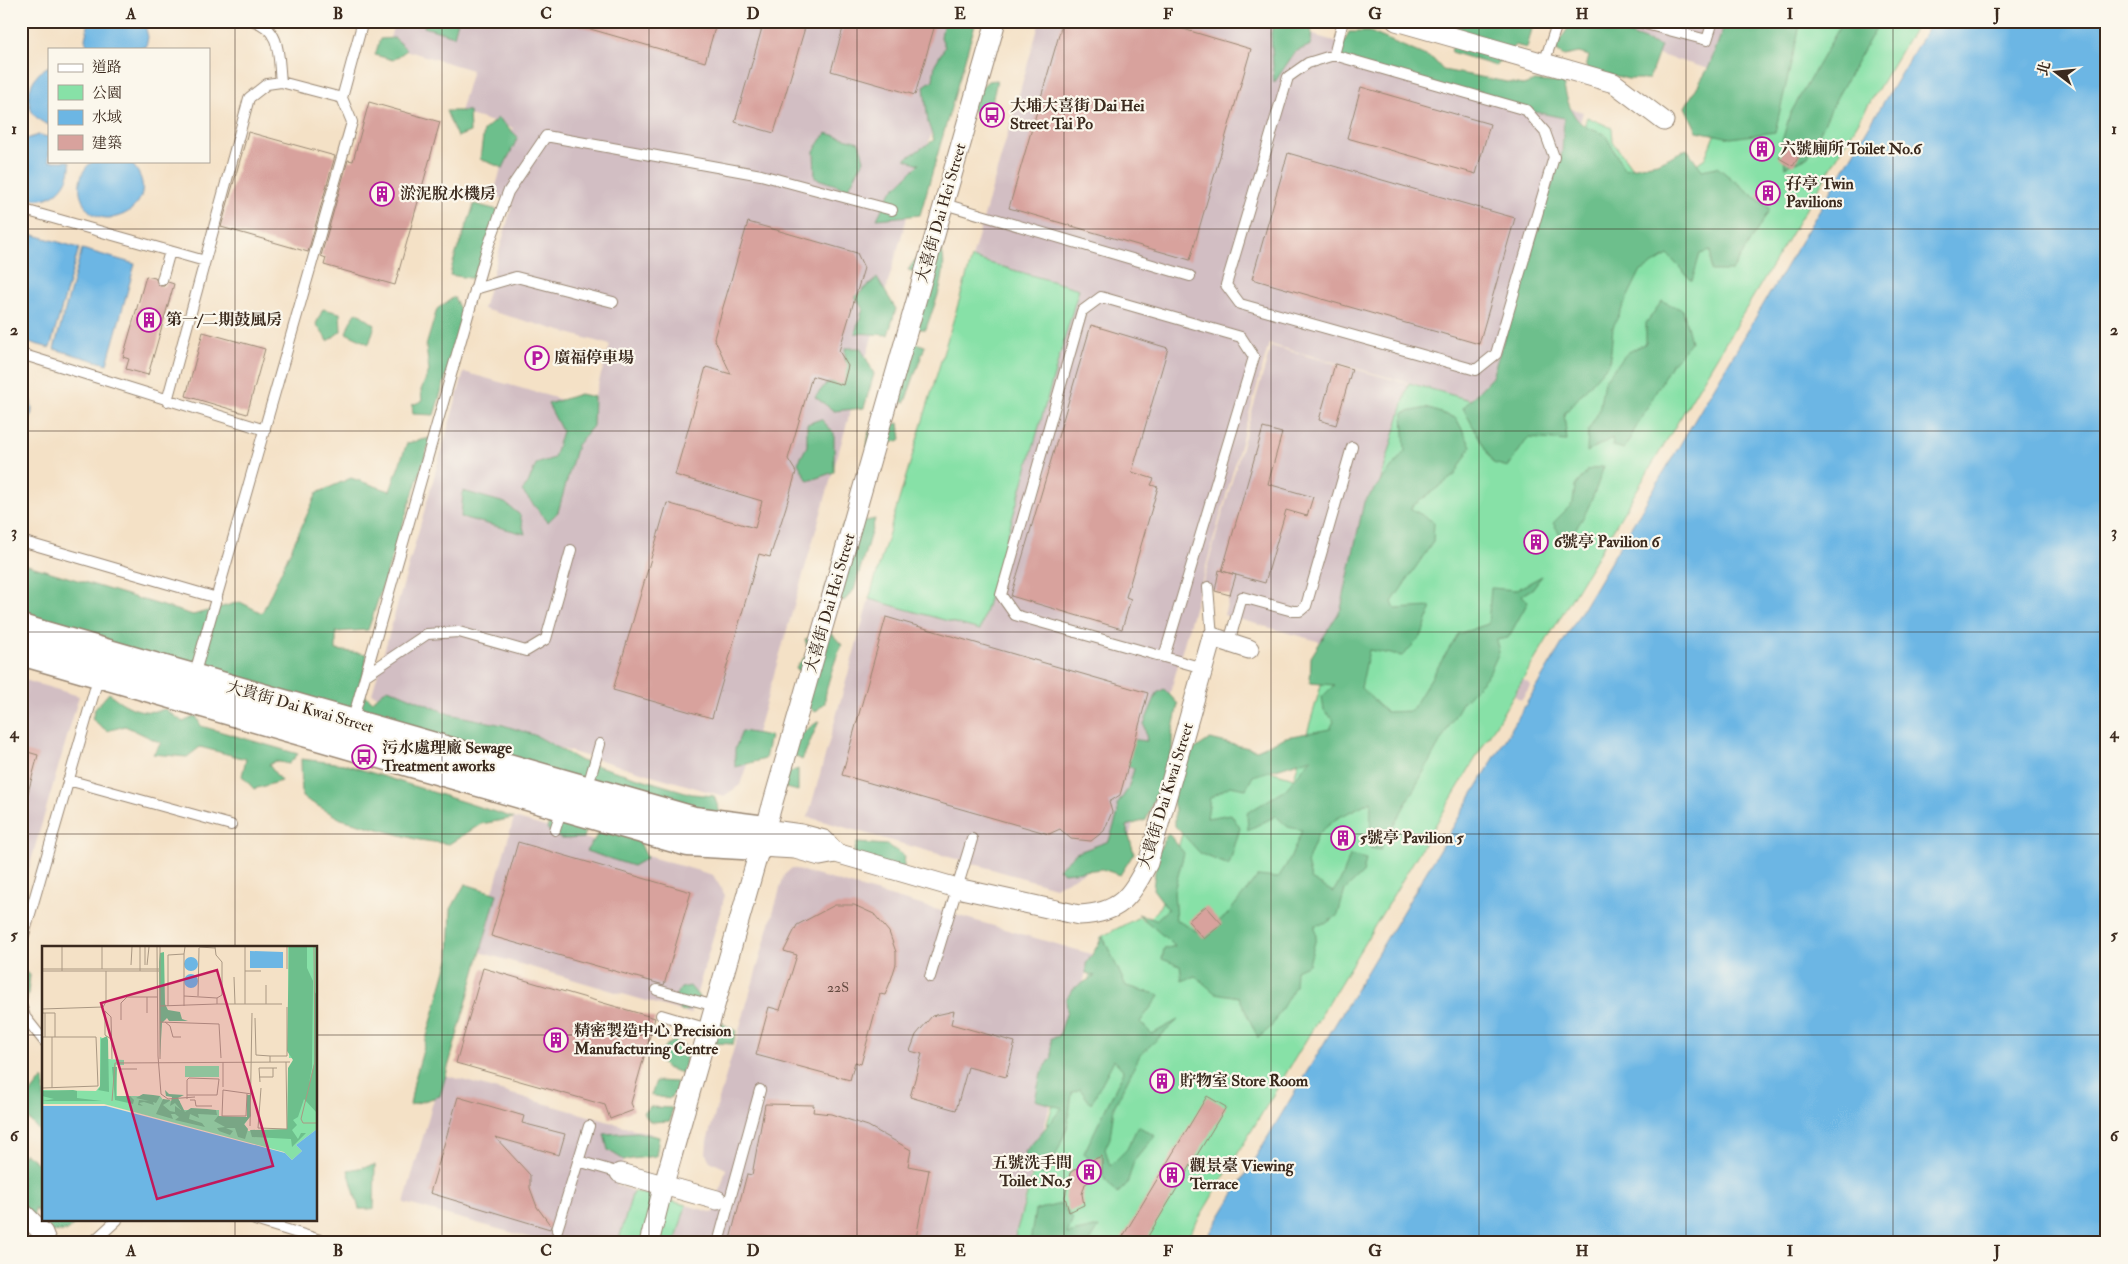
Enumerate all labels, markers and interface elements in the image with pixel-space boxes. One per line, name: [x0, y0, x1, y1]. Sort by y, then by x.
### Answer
text: A: [125, 4, 137, 24]
text: B: [333, 4, 343, 24]
text: C: [540, 4, 552, 24]
text: D: [746, 4, 760, 24]
text: E: [954, 4, 966, 24]
text: F: [1163, 4, 1173, 24]
text: G: [1368, 4, 1382, 24]
text: H: [1575, 4, 1589, 24]
text: I: [1787, 4, 1794, 24]
text: J: [1993, 4, 2001, 25]
legend: [48, 48, 210, 162]
north arrow: [2030, 48, 2080, 98]
text: 道路: [92, 58, 122, 77]
text: 北: [2034, 59, 2054, 78]
text: 公園: [92, 84, 122, 103]
place label: 大埔大喜街 Dai Hei Street Tai Po: [1010, 96, 1145, 134]
bus stop icon: 大埔大喜街 Dai Hei Street Tai Po: [979, 102, 1005, 128]
text: 水域: [92, 108, 122, 127]
text: 1: [11, 119, 17, 139]
text: 1: [2111, 119, 2117, 139]
text: 建築: [92, 134, 122, 153]
building icon: 六號廁所 Toilet No.6: [1749, 136, 1775, 162]
place label: 六號廁所 Toilet No.6: [1780, 139, 1923, 159]
street label: 大喜街 Dai Hei Street: [911, 141, 971, 285]
place label: 孖亭 Twin Pavilions: [1786, 174, 1855, 212]
building icon: 孖亭 Twin Pavilions: [1755, 180, 1781, 206]
building icon: 淤泥脫水機房: [369, 181, 395, 207]
place label: 淤泥脫水機房: [400, 184, 496, 204]
building icon: 第一/二期鼓風房: [136, 307, 162, 333]
place label: 第一/二期鼓風房: [166, 310, 282, 330]
text: 2: [10, 320, 18, 340]
text: 2: [2110, 320, 2118, 340]
parking icon: 廣福停車場: [524, 345, 550, 371]
place label: 廣福停車場: [554, 348, 634, 368]
text: 3: [11, 522, 17, 542]
text: 3: [2111, 522, 2117, 542]
building icon: 6號亭 Pavilion 6: [1523, 529, 1549, 555]
street label: 大喜街 Dai Hei Street: [800, 531, 860, 675]
place label: 6號亭 Pavilion 6: [1554, 532, 1661, 552]
street label: 大貴街 Dai Kwai Street: [224, 676, 376, 738]
street label: 大貴街 Dai Kwai Street: [1134, 720, 1198, 872]
text: 4: [9, 723, 20, 743]
text: 4: [2109, 723, 2120, 743]
place label: 污水處理廠 Sewage Treatment aworks: [381, 738, 512, 776]
bus stop icon: 污水處理廠 Sewage Treatment aworks: [351, 744, 377, 770]
building icon: 5號亭 Pavilion 5: [1330, 825, 1356, 851]
place label: 5號亭 Pavilion 5: [1360, 828, 1464, 848]
text: 5: [10, 925, 18, 945]
text: 5: [2110, 925, 2118, 945]
inset map: [42, 946, 318, 1222]
house number: 22S: [827, 979, 849, 996]
place label: 精密製造中心 Precision Manufacturing Centre: [573, 1021, 732, 1060]
building icon: 精密製造中心 Precision Manufacturing Centre: [543, 1027, 569, 1053]
building icon: 貯物室 Store Room: [1149, 1068, 1175, 1094]
place label: 貯物室 Store Room: [1180, 1071, 1309, 1091]
text: 6: [10, 1126, 20, 1146]
text: 6: [2110, 1126, 2120, 1146]
place label: 五號洗手間 Toilet No.5: [992, 1153, 1073, 1191]
place label: 觀景臺 Viewing Terrace: [1189, 1156, 1295, 1194]
building icon: 五號洗手間 Toilet No.5: [1076, 1159, 1102, 1185]
building icon: 觀景臺 Viewing Terrace: [1159, 1162, 1185, 1188]
text: A: [125, 1241, 137, 1261]
text: B: [333, 1241, 343, 1261]
text: C: [540, 1241, 552, 1261]
text: D: [746, 1241, 760, 1261]
text: E: [954, 1241, 966, 1261]
text: F: [1163, 1241, 1173, 1261]
text: G: [1368, 1241, 1382, 1261]
text: H: [1575, 1241, 1589, 1261]
text: I: [1787, 1241, 1794, 1261]
text: J: [1993, 1241, 2001, 1262]

